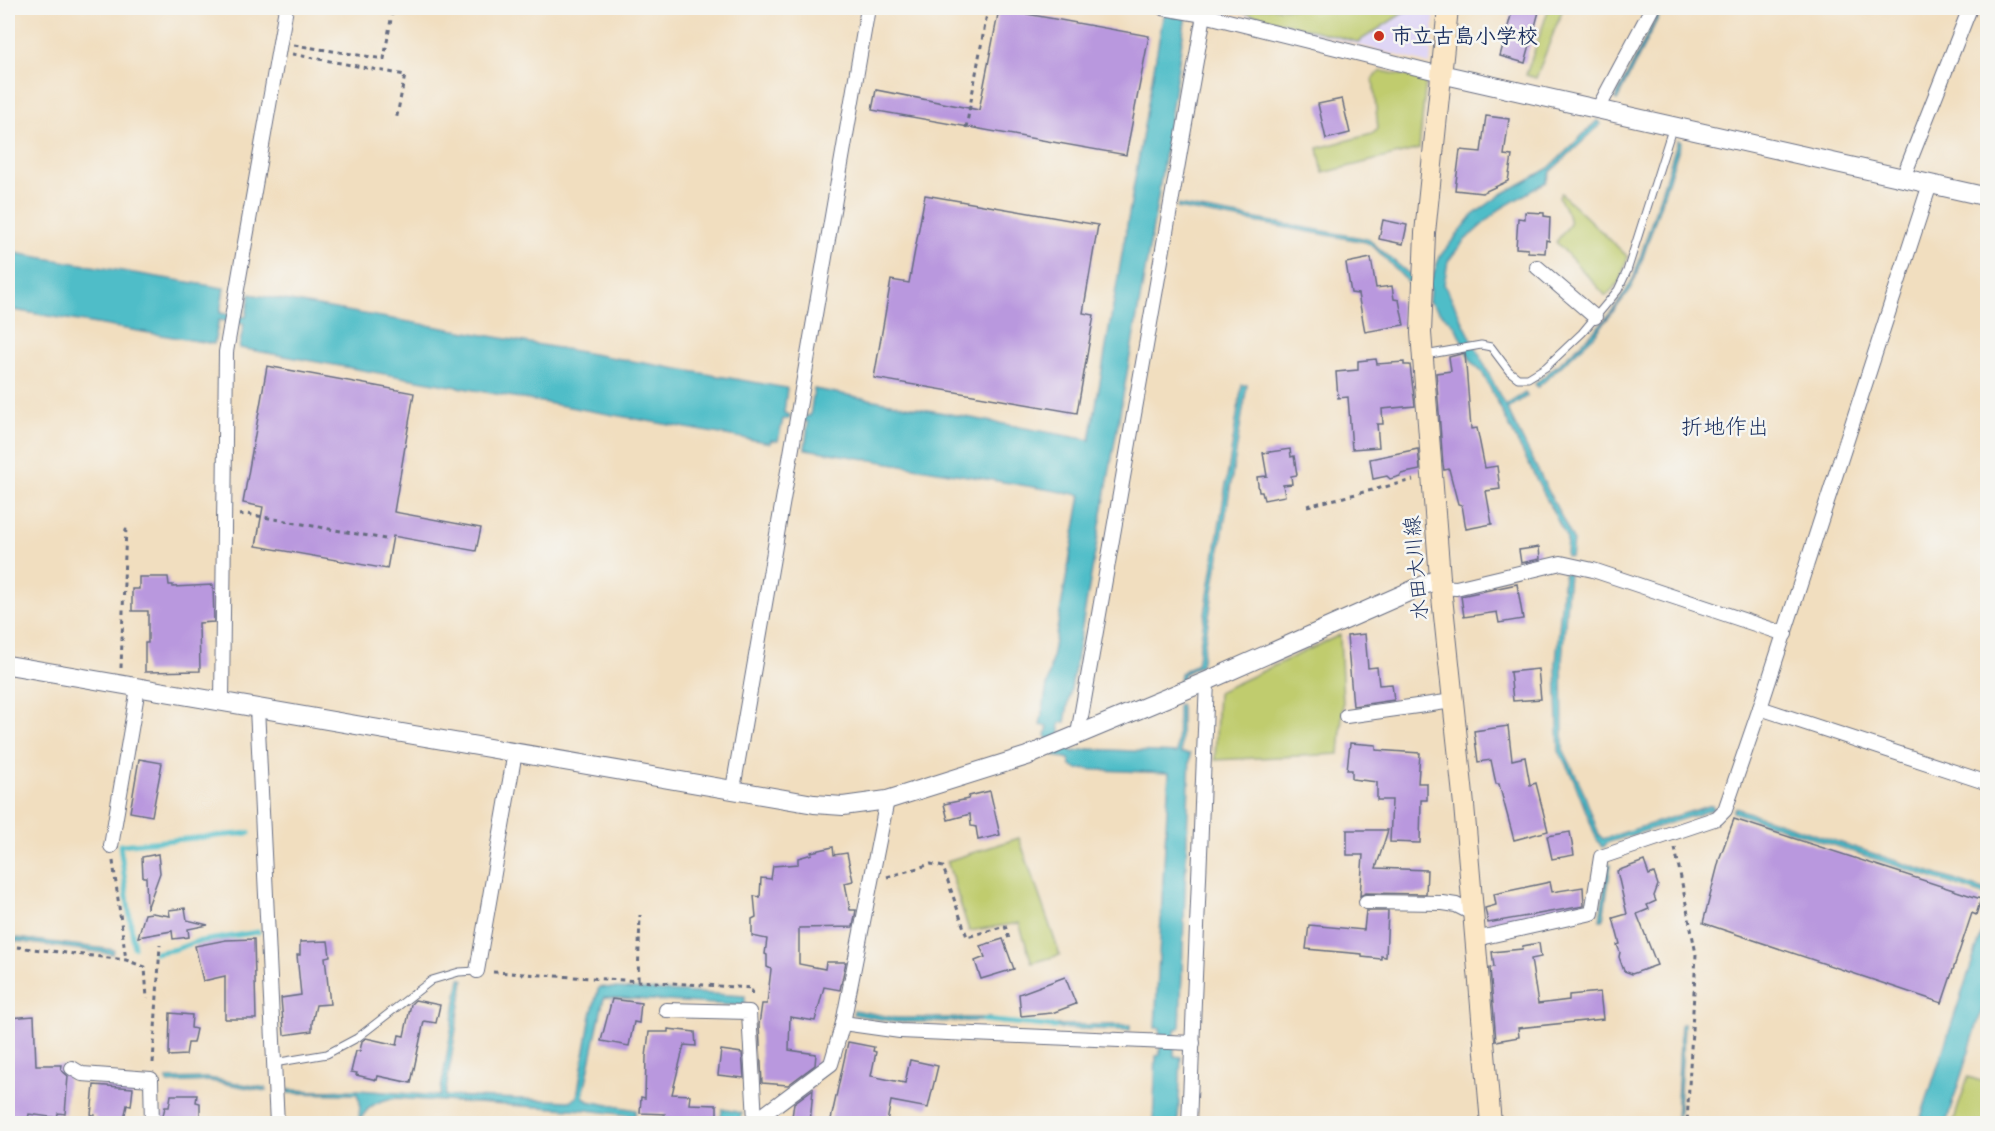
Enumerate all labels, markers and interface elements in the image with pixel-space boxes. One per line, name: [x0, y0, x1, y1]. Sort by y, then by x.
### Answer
place label: 市立古島小学校: [1391, 17, 1538, 55]
marker: 市立古島小学校: [1372, 29, 1386, 43]
district label: 折地作出: [1681, 407, 1769, 446]
street label: 水田大川線: [1392, 514, 1440, 622]

